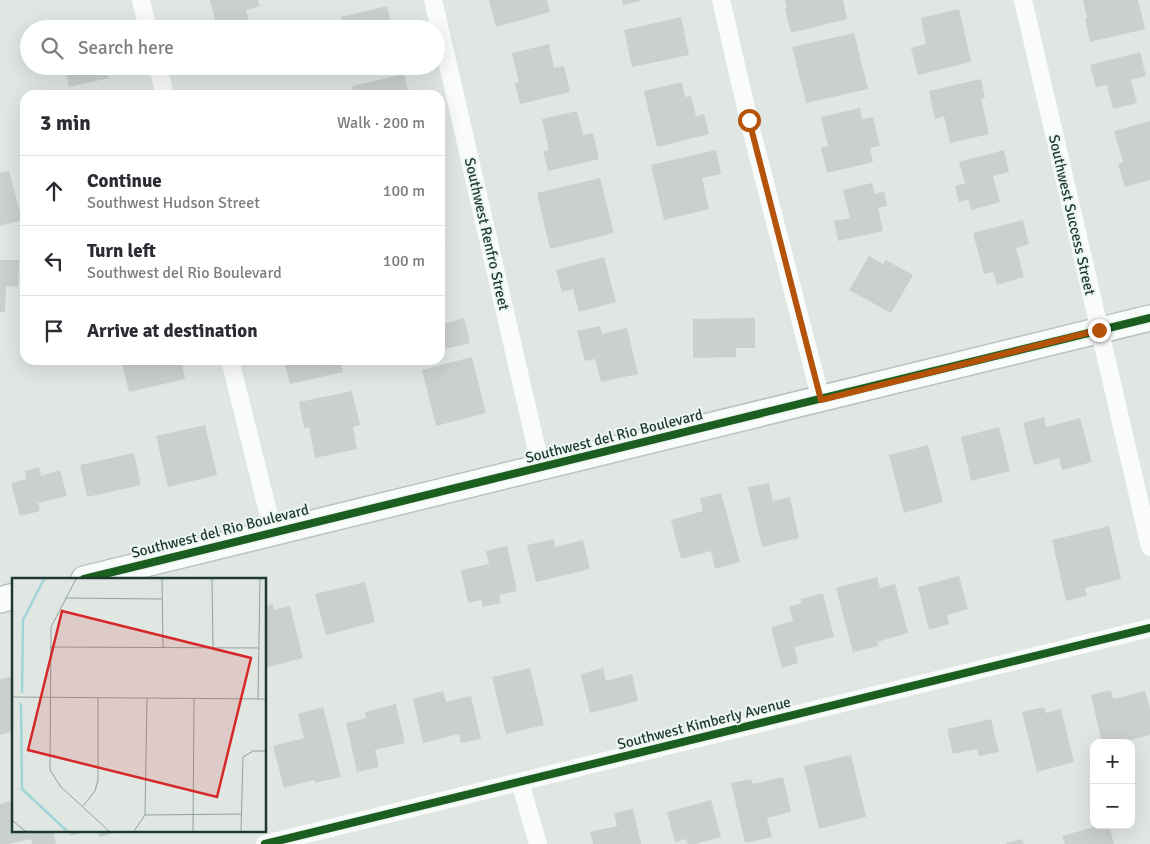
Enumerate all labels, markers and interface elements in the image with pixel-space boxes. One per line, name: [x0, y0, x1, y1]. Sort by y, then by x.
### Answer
search box: [20, 20, 445, 75]
icon: search: [38, 34, 66, 62]
text: Search here: [78, 36, 174, 60]
route start: [738, 109, 761, 132]
text: 3 min: [40, 110, 91, 136]
text: Walk · 200 m: [337, 113, 425, 133]
street label: Southwest Success Street: [1045, 133, 1099, 297]
street label: Southwest Renfro Street: [461, 156, 513, 312]
text: Continue: [87, 169, 162, 193]
icon: ahead: [40, 177, 68, 205]
text: 100 m: [383, 181, 425, 201]
text: Southwest Hudson Street: [87, 193, 260, 213]
text: Turn left: [87, 239, 156, 263]
icon: left: [40, 247, 68, 275]
text: 100 m: [383, 251, 425, 271]
text: Southwest del Rio Boulevard: [87, 263, 282, 283]
icon: arrive: [40, 317, 68, 345]
text: Arrive at destination: [87, 319, 258, 343]
route end: [1088, 319, 1111, 342]
street label: Southwest del Rio Boulevard: [523, 405, 705, 467]
street label: Southwest del Rio Boulevard: [129, 500, 311, 562]
inset map: [12, 578, 266, 832]
street label: Southwest Kimberly Avenue: [615, 693, 793, 753]
map controls: [1090, 739, 1135, 829]
button: +: [1090, 739, 1135, 784]
button: −: [1090, 784, 1135, 829]

